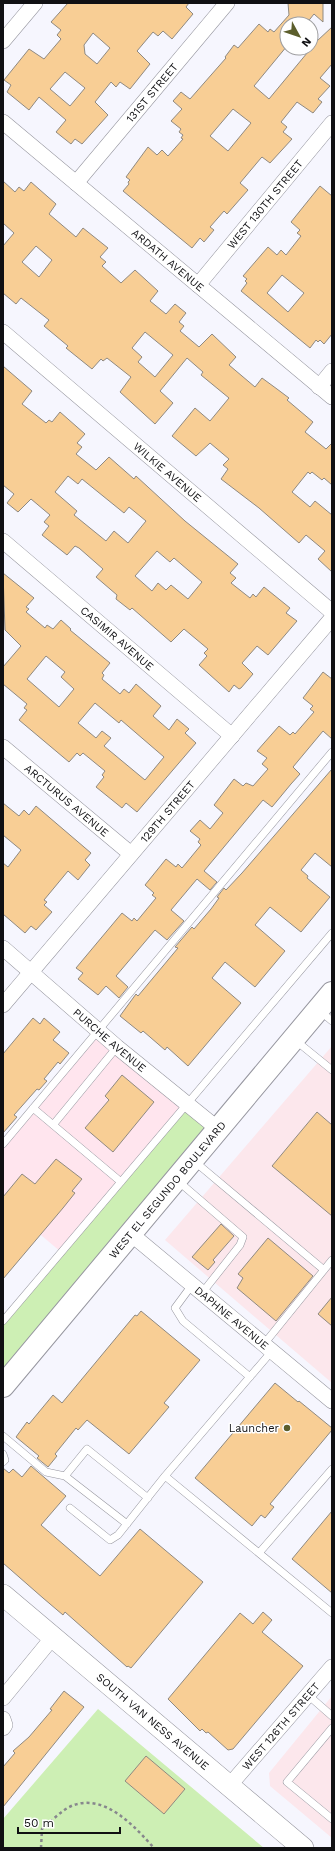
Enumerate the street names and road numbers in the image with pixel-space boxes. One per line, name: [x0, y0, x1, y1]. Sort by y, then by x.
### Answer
street label: 131ST STREET: [124, 60, 181, 125]
street label: WEST 130TH STREET: [225, 157, 306, 252]
street label: ARDATH AVENUE: [129, 226, 206, 294]
street label: WILKIE AVENUE: [131, 440, 204, 505]
street label: CASIMIR AVENUE: [78, 604, 156, 673]
street label: ARCTURUS AVENUE: [22, 762, 111, 840]
street label: 129TH STREET: [138, 778, 198, 845]
street label: PURCHE AVENUE: [70, 1006, 149, 1075]
street label: WEST EL SEGUNDO BOULEVARD: [107, 1119, 229, 1261]
street label: DAPHNE AVENUE: [192, 1284, 271, 1352]
street label: SOUTH VAN NESS AVENUE: [94, 1671, 211, 1773]
street label: WEST 126TH STREET: [240, 1680, 323, 1773]

